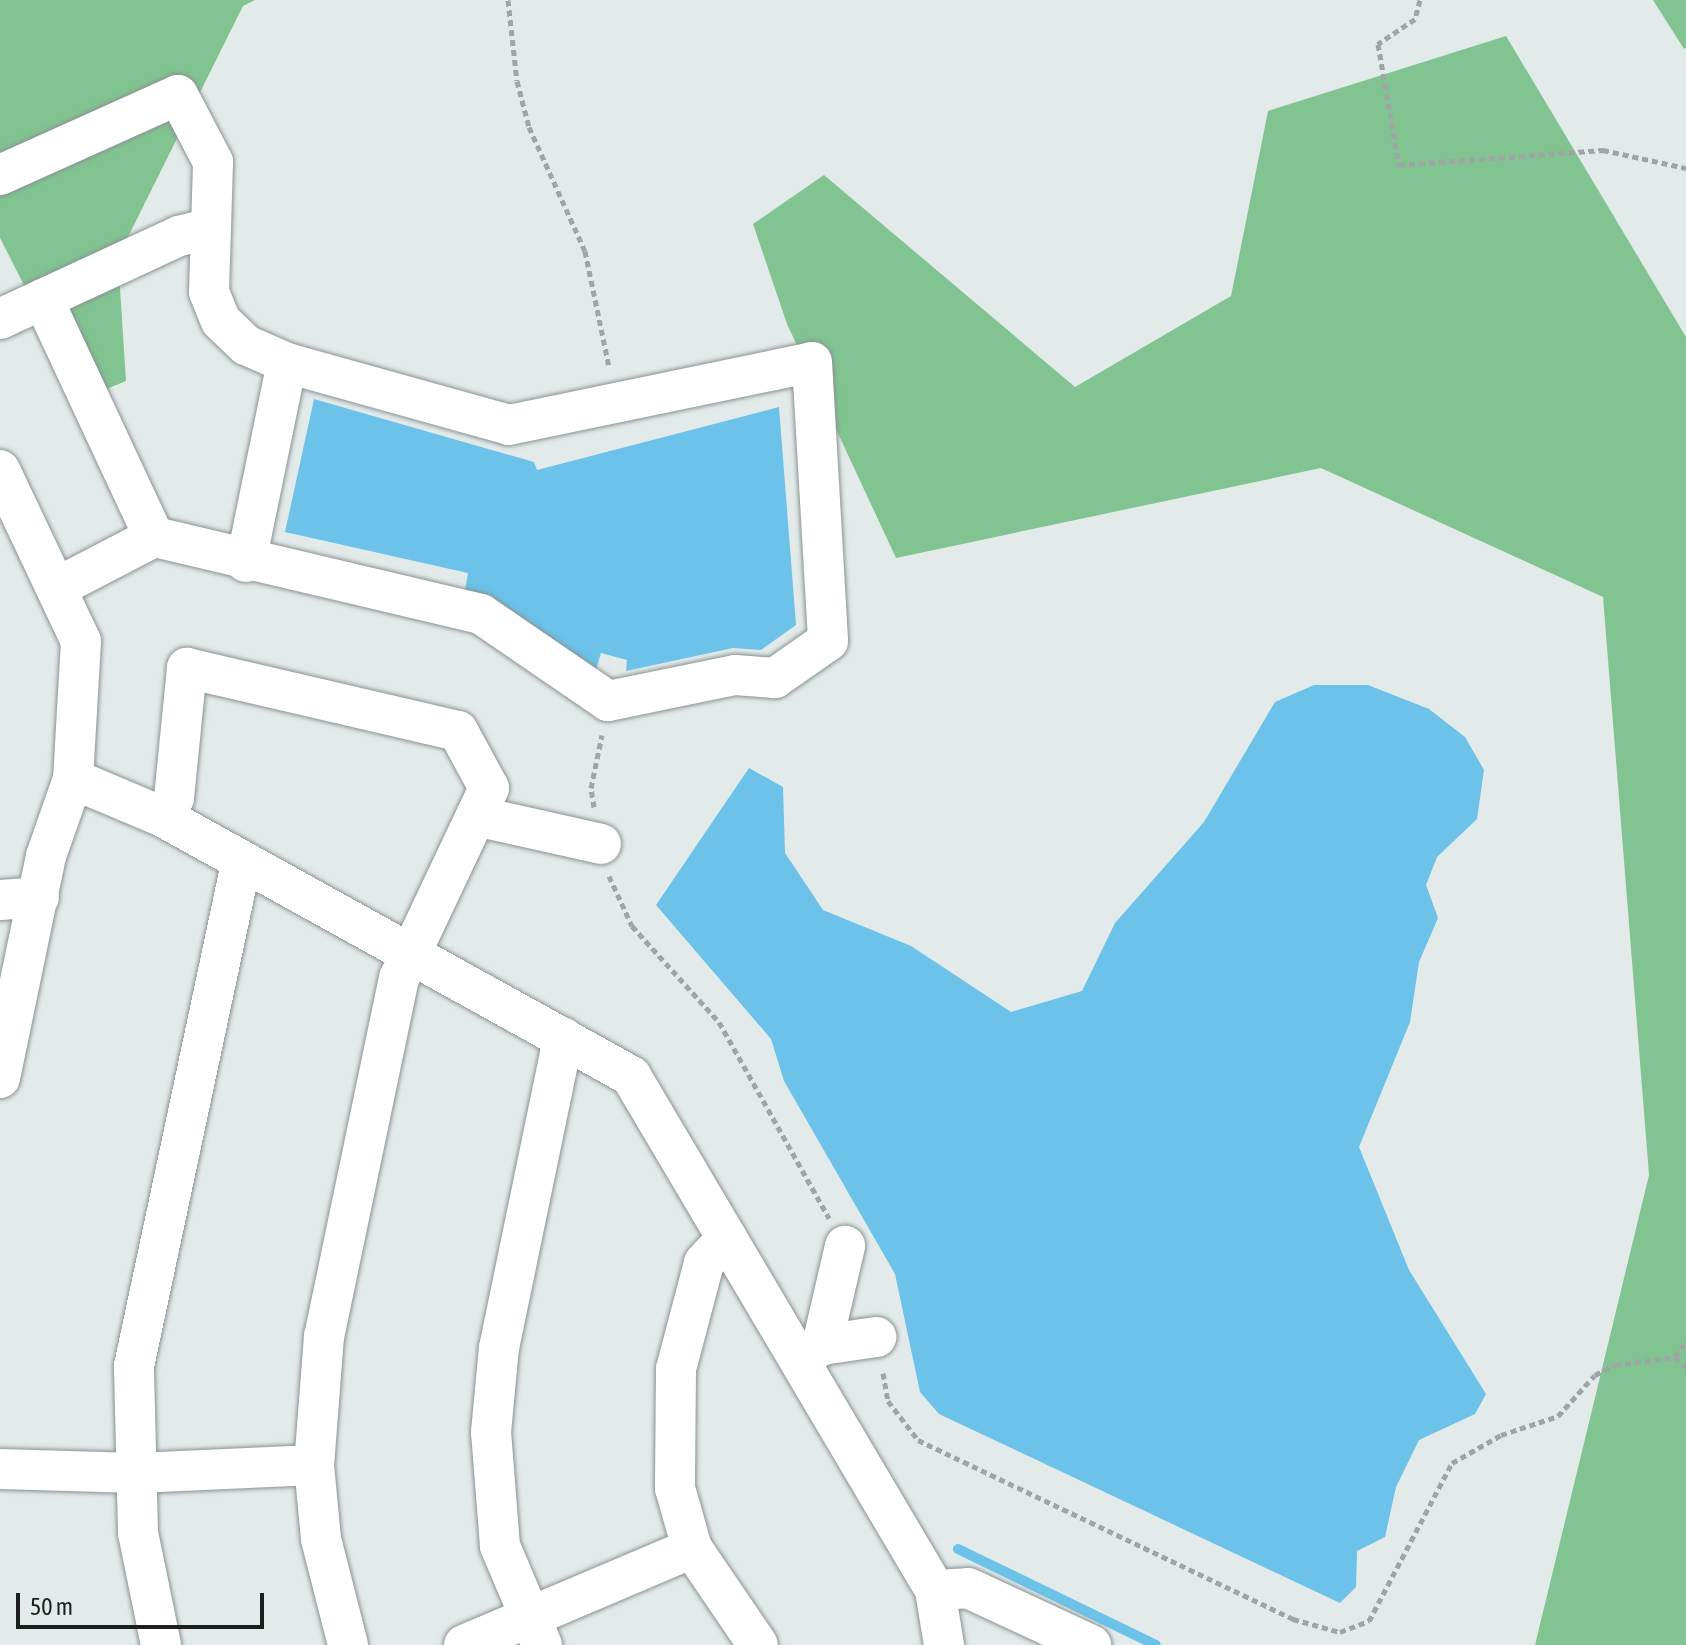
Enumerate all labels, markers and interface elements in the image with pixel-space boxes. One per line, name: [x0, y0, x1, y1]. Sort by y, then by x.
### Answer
scale bar: [20, 1577, 268, 1627]
text: 50 m: [30, 1593, 73, 1620]

